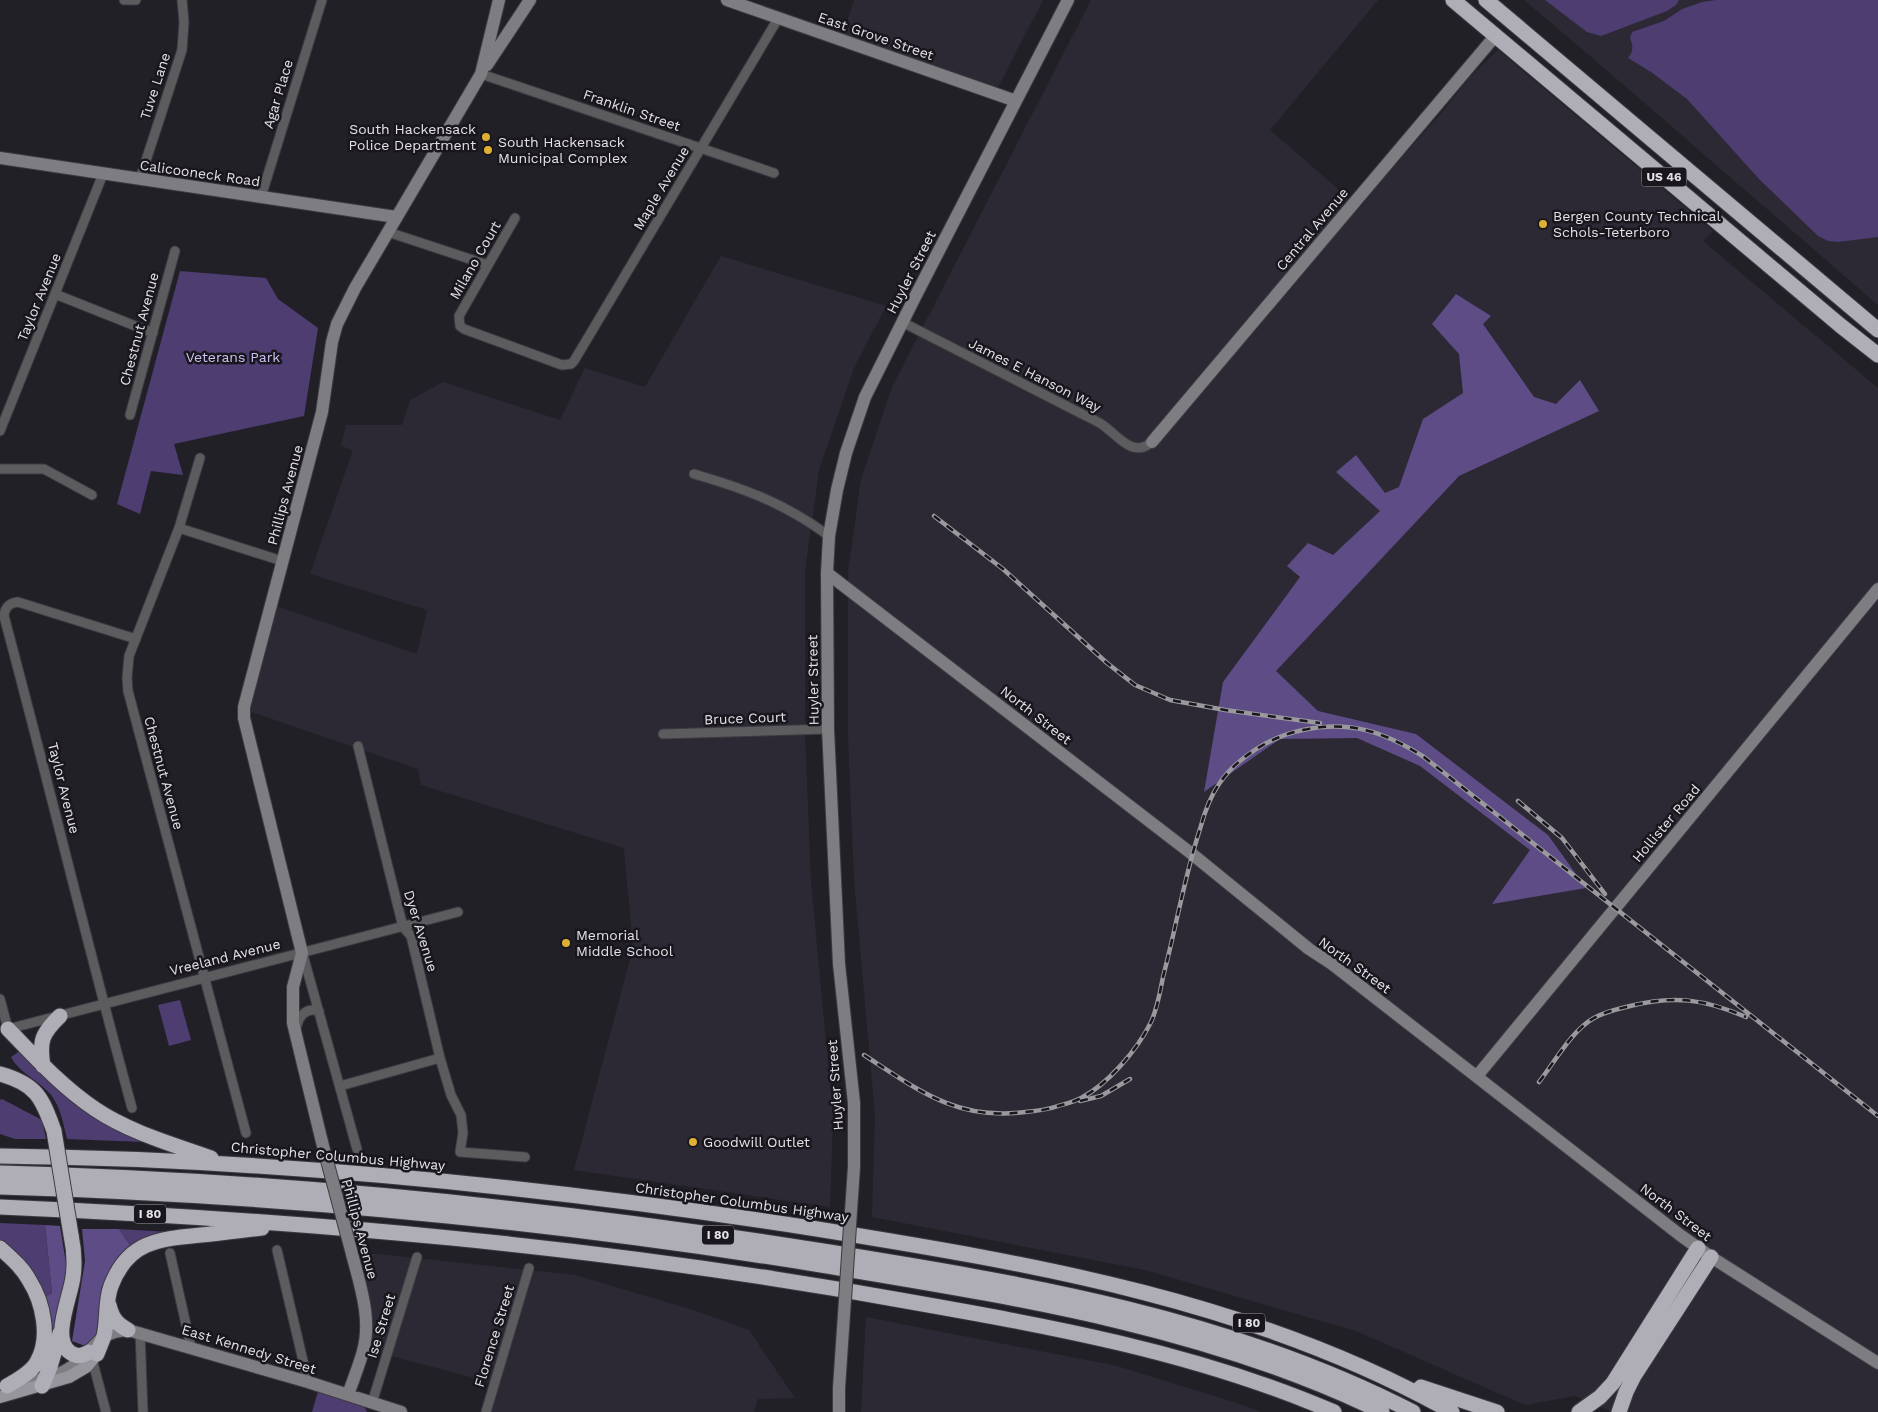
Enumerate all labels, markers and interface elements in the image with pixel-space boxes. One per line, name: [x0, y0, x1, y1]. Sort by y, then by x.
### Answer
street label: East Grove Street: [816, 9, 936, 63]
street label: Tuve Lane: [137, 51, 173, 121]
street label: Agar Place: [260, 57, 296, 131]
street label: Franklin Street: [581, 86, 683, 134]
place label: South Hackensack Police Department: [349, 121, 476, 153]
marker: South Hackensack Police Department: [480, 131, 492, 143]
place label: South Hackensack Municipal Complex: [498, 134, 627, 166]
street label: Maple Avenue: [630, 143, 692, 233]
marker: South Hackensack Municipal Complex: [482, 144, 494, 156]
street label: Calicooneck Road: [139, 157, 261, 189]
road number: US 46: [1642, 168, 1686, 186]
street label: Central Avenue: [1273, 184, 1351, 274]
place label: Bergen County Technical Schols-Teterboro: [1553, 208, 1722, 240]
street label: Milano Court: [446, 218, 504, 302]
marker: Bergen County Technical Schols-Teterboro: [1537, 218, 1549, 230]
street label: Huyler Street: [883, 228, 939, 316]
street label: Taylor Avenue: [14, 251, 64, 343]
street label: Chestnut Avenue: [116, 271, 162, 387]
street label: James E Hanson Way: [966, 335, 1104, 416]
park label: Veterans Park: [186, 349, 280, 365]
street label: Phillips Avenue: [264, 443, 306, 547]
street label: Huyler Street: [804, 634, 822, 725]
street label: North Street: [997, 682, 1075, 748]
street label: Bruce Court: [704, 709, 786, 727]
street label: Chestnut Avenue: [141, 715, 187, 831]
street label: Taylor Avenue: [45, 741, 83, 835]
street label: Hollister Road: [1629, 781, 1703, 865]
street label: Dyer Avenue: [401, 888, 441, 974]
place label: Memorial Middle School: [576, 927, 674, 959]
street label: North Street: [1316, 933, 1394, 997]
street label: Vreeland Avenue: [168, 935, 282, 979]
marker: Memorial Middle School: [560, 937, 572, 949]
street label: Huyler Street: [824, 1039, 846, 1131]
place label: Goodwill Outlet: [703, 1134, 810, 1150]
marker: Goodwill Outlet: [687, 1136, 699, 1148]
street label: Christopher Columbus Highway: [230, 1139, 447, 1173]
street label: Phillips Avenue: [339, 1177, 381, 1281]
street label: Christopher Columbus Highway: [634, 1179, 850, 1225]
street label: North Street: [1637, 1180, 1715, 1244]
road number: I 80: [134, 1204, 166, 1224]
road number: I 80: [702, 1226, 734, 1244]
street label: Florence Street: [471, 1283, 517, 1389]
street label: Ise Street: [364, 1292, 398, 1360]
road number: I 80: [1233, 1314, 1265, 1332]
street label: East Kennedy Street: [180, 1321, 318, 1377]

